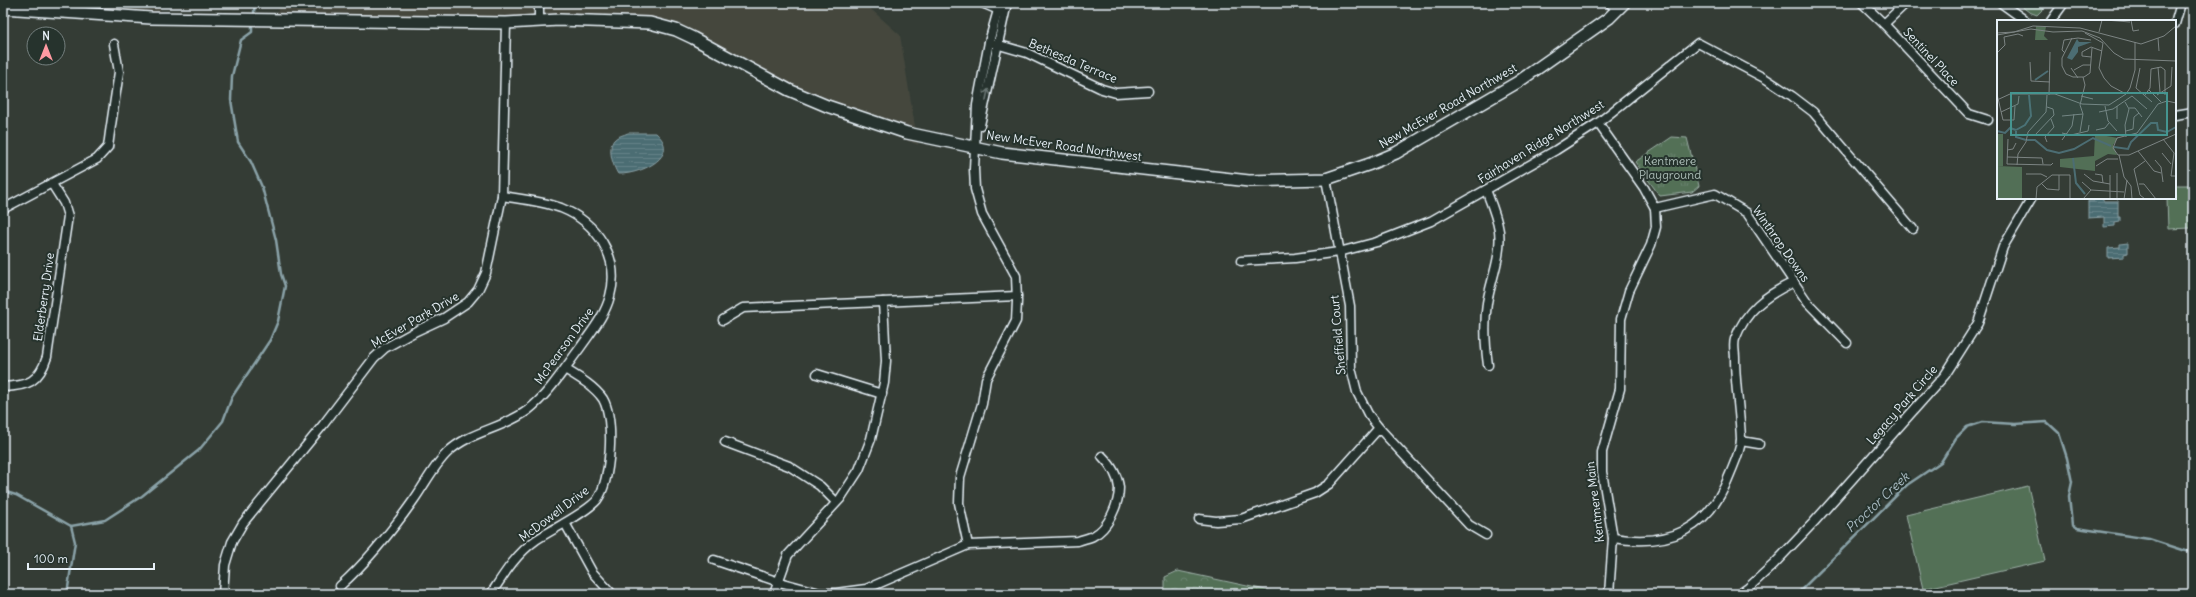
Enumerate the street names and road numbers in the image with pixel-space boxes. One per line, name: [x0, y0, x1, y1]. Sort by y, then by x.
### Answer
street label: Sentinel Place: [1900, 24, 1962, 89]
street label: Bethesda Terrace: [1027, 35, 1120, 86]
street label: New McEver Road Northwest: [1376, 60, 1519, 151]
street label: Fairhaven Ridge Northwest: [1475, 97, 1607, 187]
street label: New McEver Road Northwest: [985, 127, 1143, 164]
street label: Winthrop Downs: [1750, 203, 1813, 285]
street label: Elderberry Drive: [30, 252, 57, 342]
street label: McEver Park Drive: [368, 288, 461, 351]
street label: Sheffield Court: [1327, 294, 1348, 376]
street label: McPearson Drive: [531, 304, 596, 387]
street label: Legacy Park Circle: [1863, 362, 1940, 447]
street label: Kentmere Main: [1582, 461, 1607, 543]
street label: McDowell Drive: [516, 483, 592, 545]

